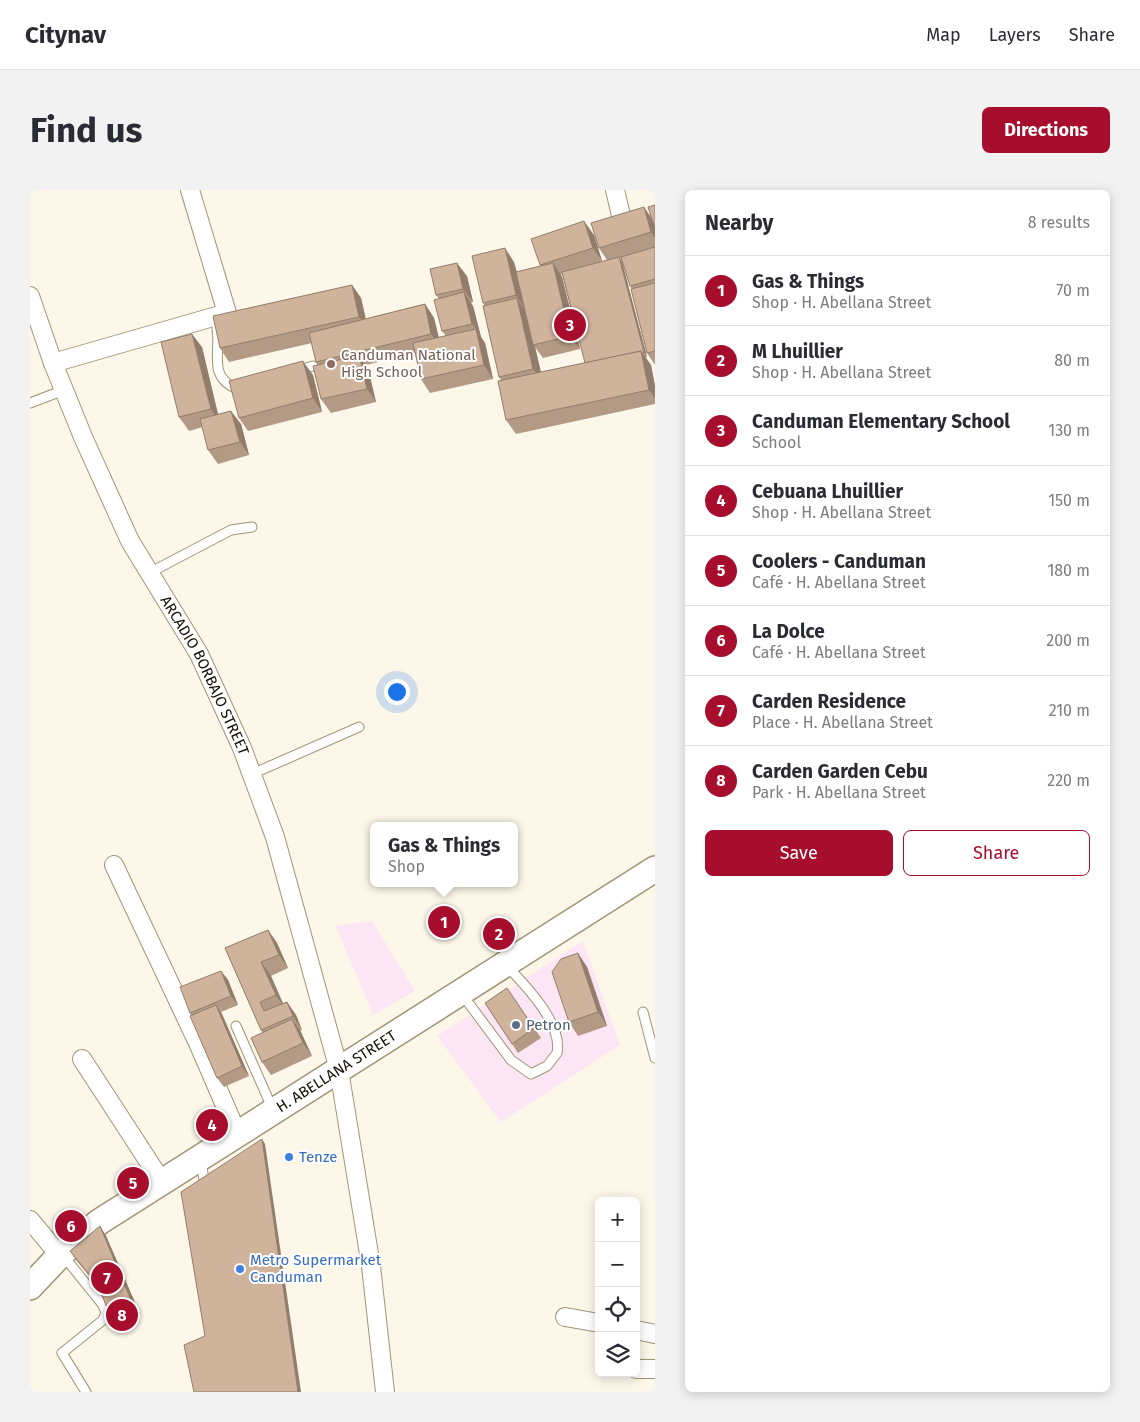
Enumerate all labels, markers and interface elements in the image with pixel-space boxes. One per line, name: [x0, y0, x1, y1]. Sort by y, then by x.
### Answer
text: Citynav: [25, 21, 106, 49]
text: Map: [926, 24, 961, 46]
text: Layers: [989, 24, 1041, 46]
text: Share: [1069, 24, 1115, 46]
button: Directions: [982, 107, 1110, 153]
text: Find us: [30, 109, 142, 151]
text: Nearby: [705, 210, 773, 236]
text: 8 results: [1028, 213, 1090, 232]
text: Gas & Things: [752, 270, 864, 293]
text: 1: [717, 281, 725, 300]
text: 70 m: [1056, 281, 1090, 300]
text: Shop · H. Abellana Street: [752, 293, 931, 312]
pin: 3: [554, 306, 586, 344]
text: M Lhuillier: [752, 340, 843, 363]
place label: Canduman National High School: [341, 346, 476, 381]
text: 2: [717, 351, 725, 370]
text: 80 m: [1054, 351, 1090, 370]
marker: Canduman National High School: [325, 358, 337, 370]
text: Shop · H. Abellana Street: [752, 363, 931, 382]
text: Canduman Elementary School: [752, 410, 1010, 433]
text: 3: [717, 421, 725, 440]
text: 130 m: [1048, 421, 1090, 440]
text: School: [752, 433, 801, 452]
text: Cebuana Lhuillier: [752, 480, 903, 503]
text: 4: [716, 491, 726, 510]
text: 150 m: [1048, 491, 1090, 510]
text: Shop · H. Abellana Street: [752, 503, 931, 522]
text: Coolers - Canduman: [752, 550, 926, 573]
text: 5: [717, 561, 725, 580]
text: 180 m: [1047, 561, 1090, 580]
text: Café · H. Abellana Street: [752, 573, 926, 592]
street label: ARCADIO BORBAJO STREET: [157, 592, 253, 758]
text: La Dolce: [752, 620, 825, 643]
text: 6: [716, 631, 726, 650]
text: 200 m: [1046, 631, 1090, 650]
text: Café · H. Abellana Street: [752, 643, 926, 662]
your location: [384, 679, 410, 705]
text: Carden Residence: [752, 690, 906, 713]
text: 7: [717, 701, 725, 720]
text: 210 m: [1049, 701, 1090, 720]
text: Place · H. Abellana Street: [752, 713, 933, 732]
text: Carden Garden Cebu: [752, 760, 928, 783]
text: 8: [716, 771, 726, 790]
text: 220 m: [1047, 771, 1090, 790]
text: Park · H. Abellana Street: [752, 783, 926, 802]
popup: [370, 822, 518, 887]
button: Save: [705, 830, 893, 876]
button: Share: [903, 830, 1090, 876]
text: Gas & Things: [388, 834, 500, 857]
text: Shop: [388, 857, 425, 876]
pin: 1: [428, 903, 460, 941]
pin: 2: [483, 915, 515, 953]
place label: Petron: [526, 1016, 571, 1034]
marker: Petron: [510, 1019, 522, 1031]
street label: H. ABELLANA STREET: [273, 1027, 400, 1116]
pin: 4: [196, 1106, 228, 1144]
place label: Tenze: [299, 1148, 338, 1166]
marker: Tenze: [283, 1151, 295, 1163]
pin: 5: [117, 1164, 149, 1202]
map controls: [595, 1197, 640, 1377]
button: +: [595, 1197, 640, 1242]
pin: 6: [55, 1207, 87, 1245]
button: −: [595, 1242, 640, 1287]
place label: Metro Supermarket Canduman: [250, 1251, 382, 1286]
pin: 7: [91, 1259, 123, 1297]
marker: Metro Supermarket Canduman: [234, 1263, 246, 1275]
button: locate: [595, 1287, 640, 1332]
pin: 8: [106, 1296, 138, 1334]
button: layers: [595, 1332, 640, 1377]

